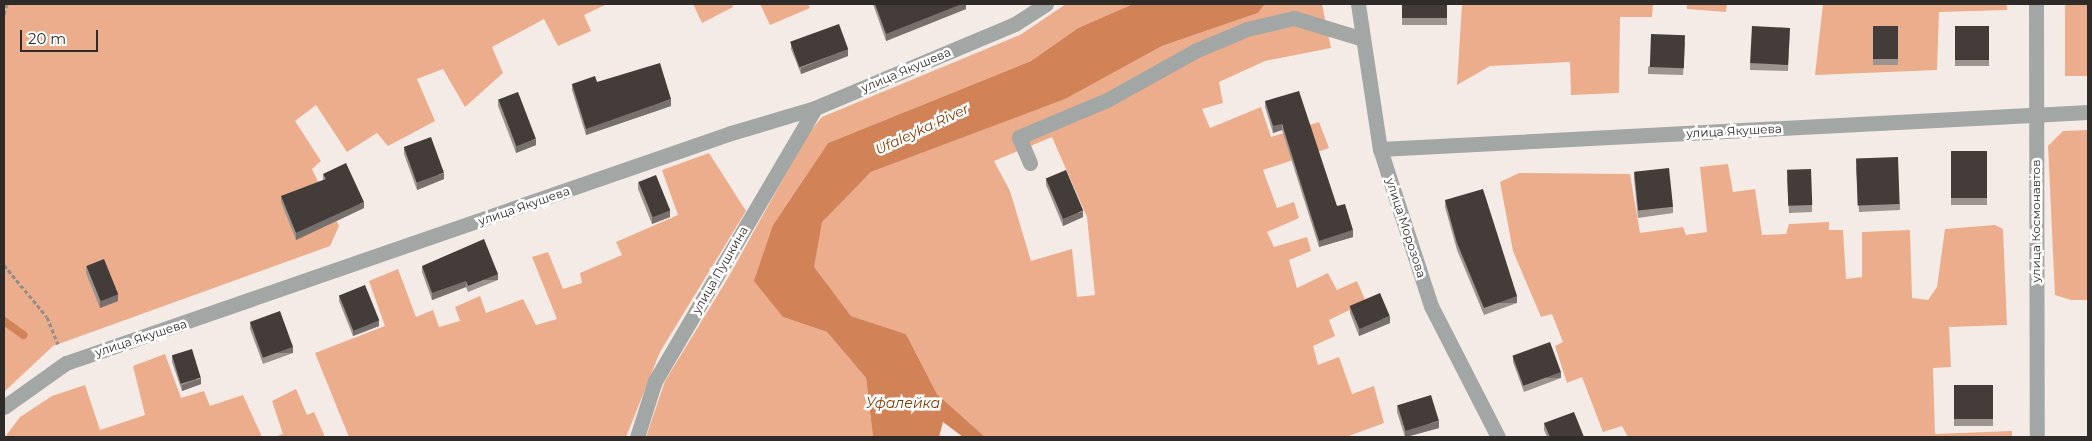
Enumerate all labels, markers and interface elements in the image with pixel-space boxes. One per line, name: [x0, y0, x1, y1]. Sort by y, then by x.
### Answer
scale bar: [22, 20, 100, 52]
text: 20 m: [28, 29, 66, 48]
street label: улица Якушева: [859, 45, 953, 95]
water label: Ufaleyka River: [873, 100, 971, 158]
street label: улица Якушева: [1686, 121, 1782, 141]
street label: улица Космонавтов: [2029, 160, 2043, 282]
street label: улица Морозова: [1383, 176, 1429, 280]
street label: улица Якушева: [476, 184, 572, 228]
street label: улица Пушкина: [689, 224, 751, 316]
street label: улица Якушева: [93, 316, 189, 360]
water label: Уфалейка: [866, 395, 940, 411]

